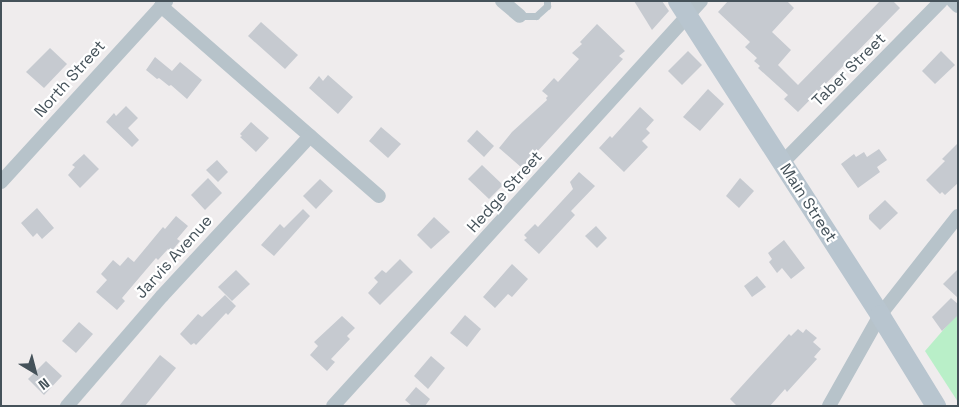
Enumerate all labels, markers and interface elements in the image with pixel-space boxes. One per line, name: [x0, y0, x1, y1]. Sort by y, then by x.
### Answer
street label: Taber Street: [808, 29, 890, 111]
street label: North Street: [31, 37, 109, 121]
street label: Hedge Street: [463, 147, 547, 237]
street label: Main Street: [775, 160, 841, 246]
street label: Jarvis Avenue: [131, 211, 217, 303]
north arrow: [10, 347, 60, 397]
text: N: [35, 374, 53, 394]

